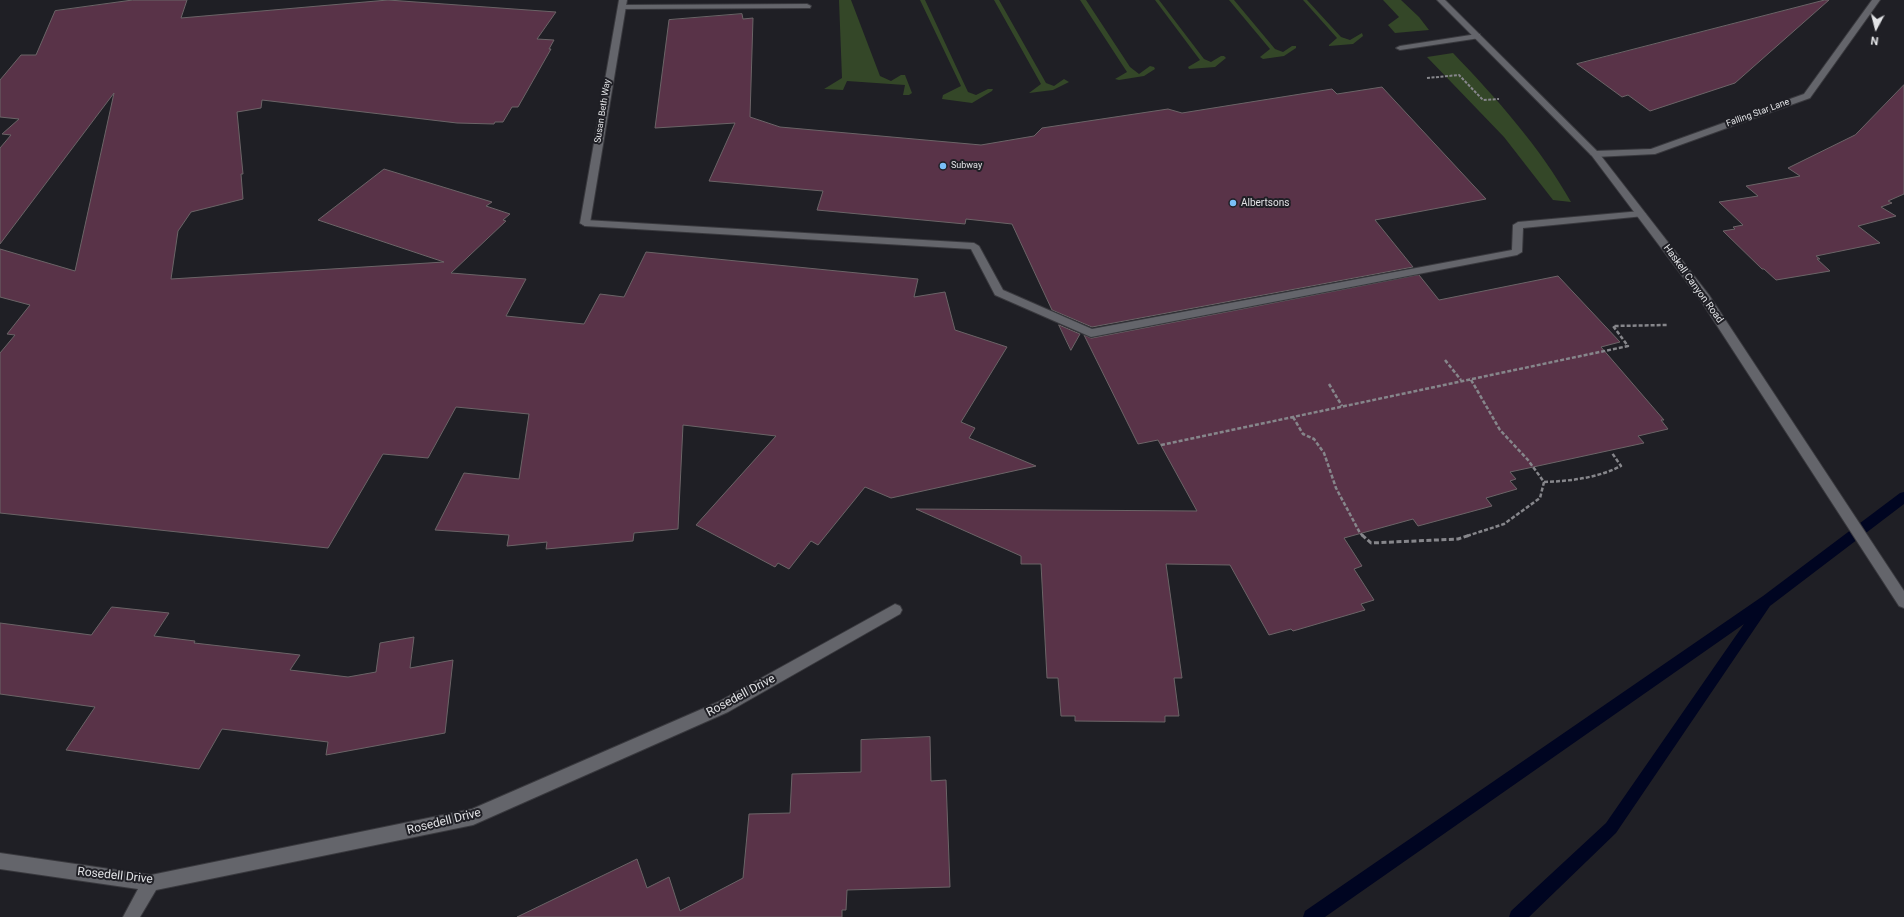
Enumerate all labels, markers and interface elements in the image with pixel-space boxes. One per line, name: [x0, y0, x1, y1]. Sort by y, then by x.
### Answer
north arrow: [1856, 8, 1896, 48]
text: N: [1870, 33, 1879, 47]
street label: Susan Beth Way: [593, 78, 613, 144]
street label: Falling Star Lane: [1725, 97, 1791, 129]
marker: Subway: [938, 161, 948, 171]
place label: Subway: [951, 161, 982, 171]
place label: Albertsons: [1241, 197, 1289, 209]
marker: Albertsons: [1228, 198, 1238, 208]
street label: Haskell Canyon Road: [1660, 242, 1726, 326]
street label: Rosedell Drive: [704, 672, 778, 720]
street label: Rosedell Drive: [406, 806, 482, 838]
street label: Rosedell Drive: [77, 865, 153, 887]

